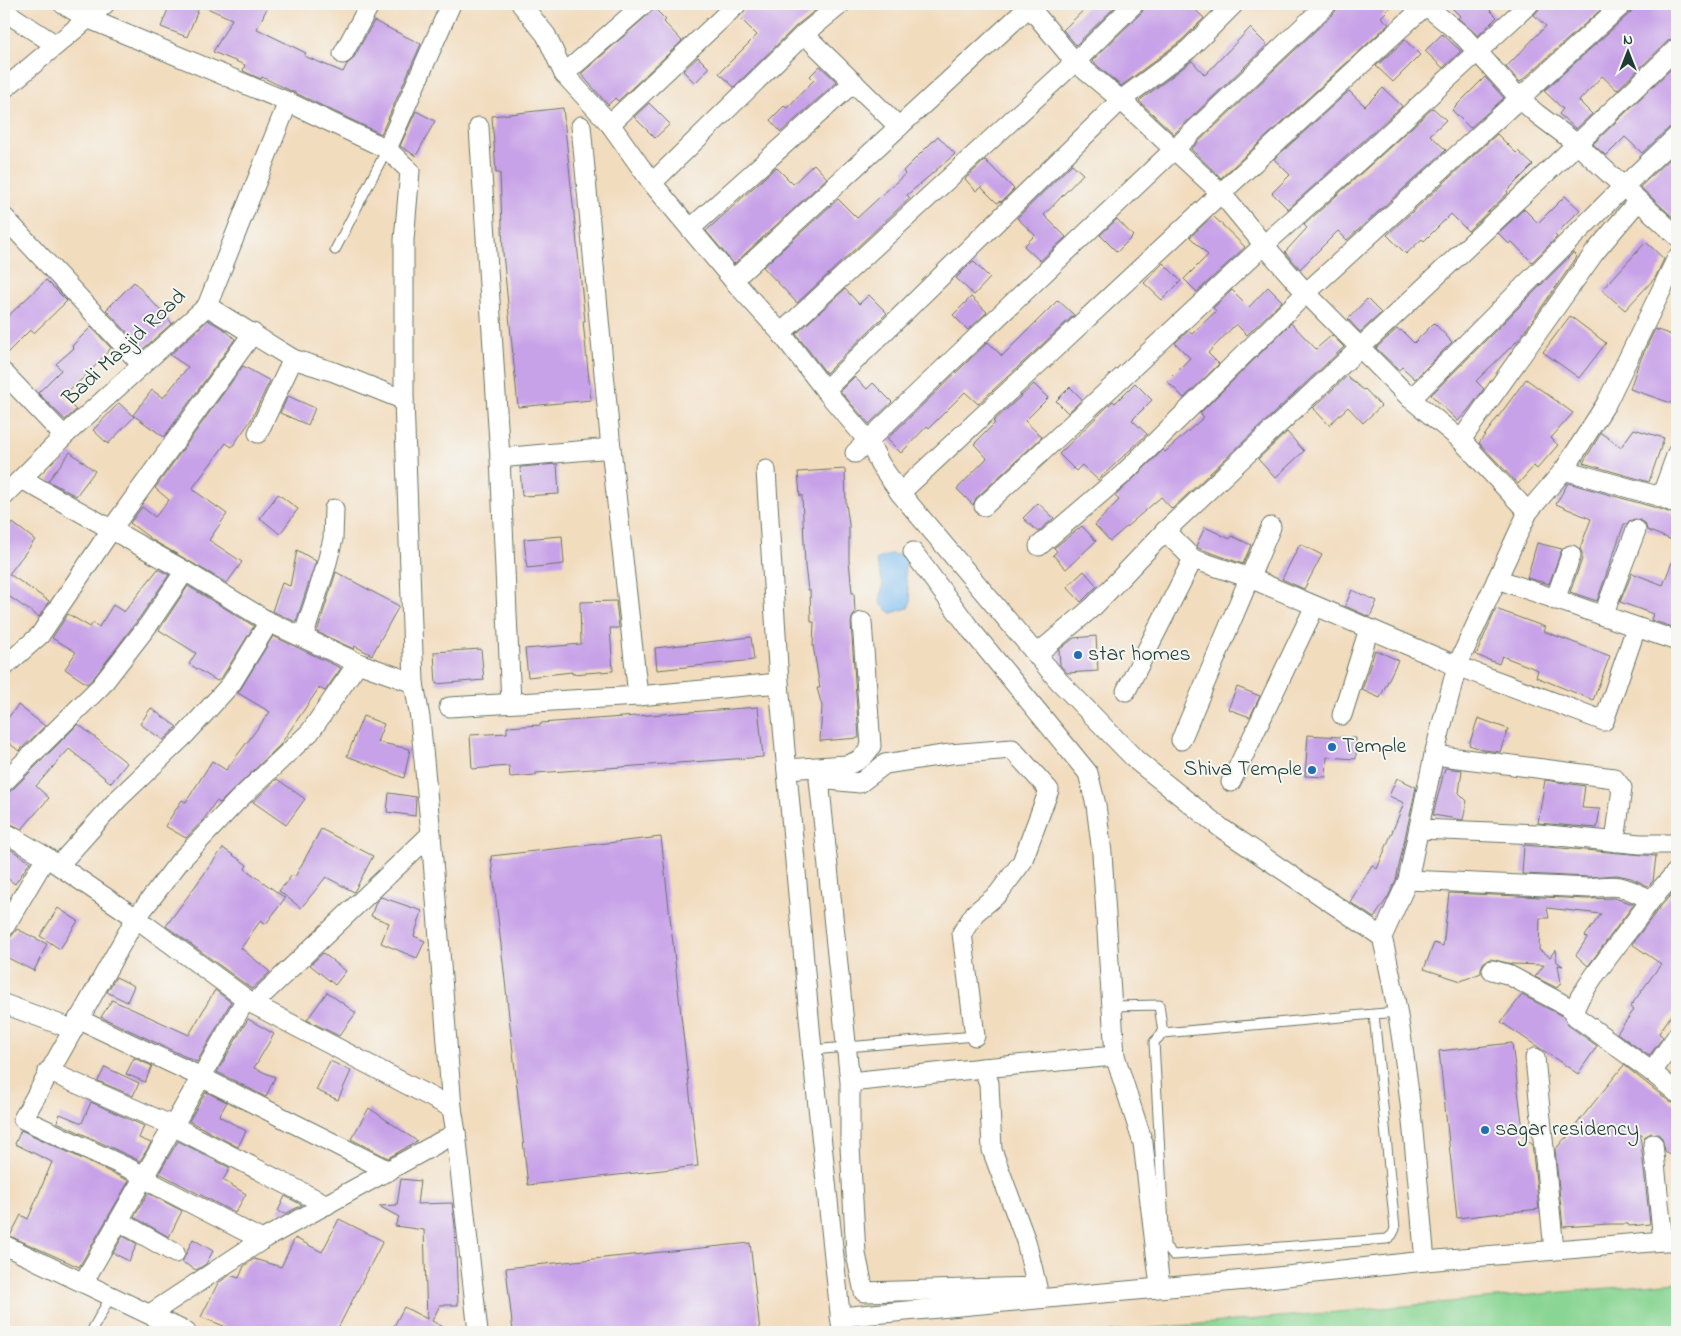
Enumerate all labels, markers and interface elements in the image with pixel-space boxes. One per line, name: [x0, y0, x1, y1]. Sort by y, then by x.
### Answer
north arrow: [1604, 28, 1654, 78]
text: N: [1623, 30, 1633, 51]
street label: Badi Masjid Road: [55, 282, 194, 415]
place label: star homes: [1088, 639, 1191, 671]
marker: star homes: [1072, 649, 1084, 661]
place label: Temple: [1342, 731, 1407, 763]
marker: Temple: [1326, 741, 1338, 753]
place label: Shiva Temple: [1183, 754, 1302, 786]
marker: Shiva Temple: [1306, 764, 1318, 776]
place label: sagar residency: [1495, 1114, 1639, 1147]
marker: sagar residency: [1479, 1124, 1491, 1136]

